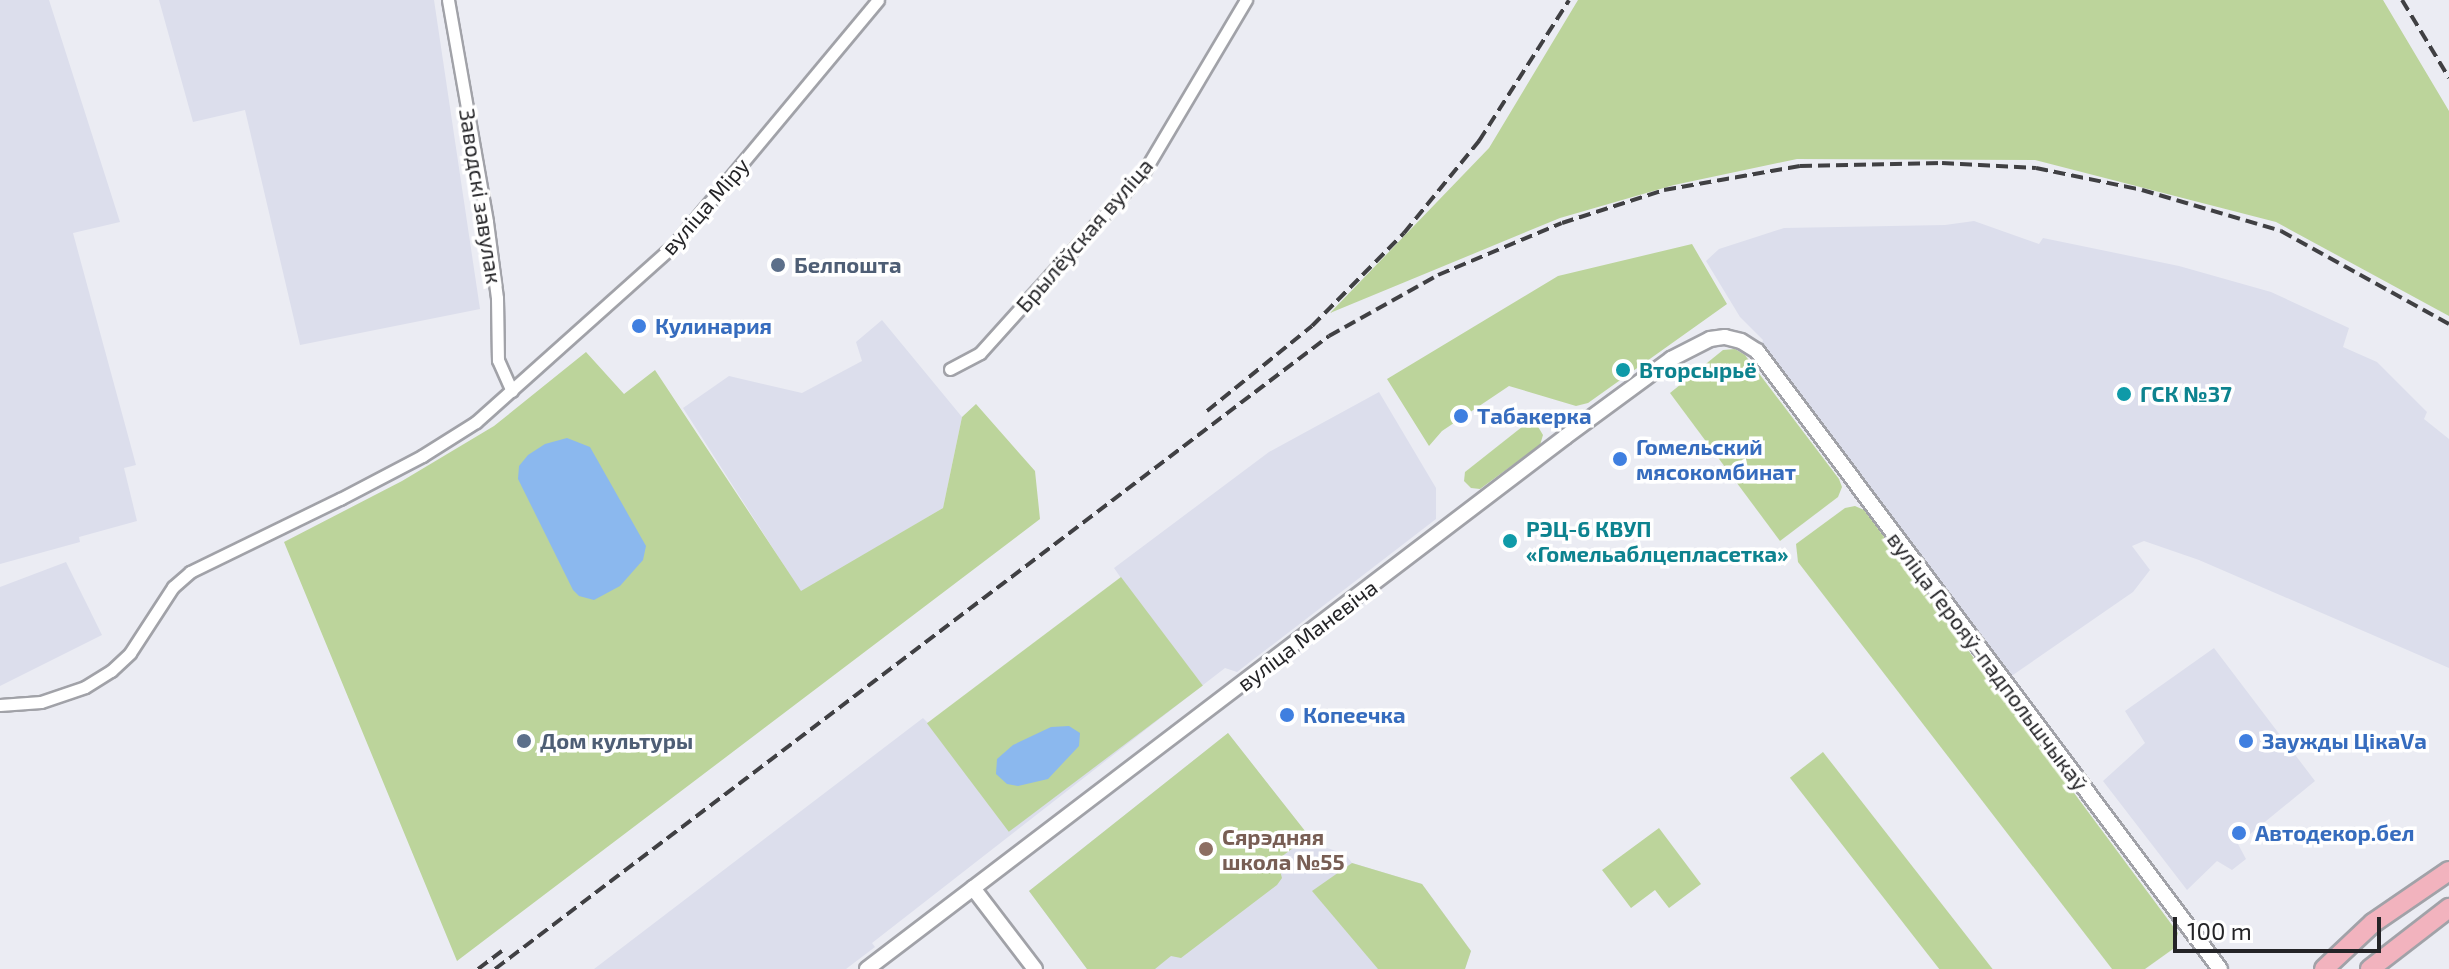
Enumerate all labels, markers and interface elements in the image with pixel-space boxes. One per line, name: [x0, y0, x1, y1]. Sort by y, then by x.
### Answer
street label: Заводскі завулак: [454, 107, 508, 285]
street label: вуліца Міру: [656, 152, 754, 260]
street label: Брылёўская вуліца: [1010, 153, 1158, 317]
place label: Белпошта: [794, 252, 902, 278]
marker: Белпошта: [769, 256, 787, 274]
place label: Кулинария: [655, 313, 772, 339]
marker: Кулинария: [630, 317, 648, 335]
place label: Вторсырьё: [1639, 357, 1757, 383]
marker: Вторсырьё: [1614, 361, 1632, 379]
place label: ГСК №37: [2140, 381, 2232, 407]
marker: ГСК №37: [2115, 385, 2133, 403]
place label: Табакерка: [1477, 403, 1592, 429]
marker: Табакерка: [1452, 407, 1470, 425]
place label: Гомельский мясокомбинат: [1636, 433, 1796, 484]
marker: Гомельский мясокомбинат: [1611, 450, 1629, 468]
place label: РЭЦ-6 КВУП «Гомельаблцепласетка»: [1526, 515, 1788, 566]
street label: вуліца Герояў-падпольшчыкаў: [1882, 526, 2094, 796]
marker: РЭЦ-6 КВУП «Гомельаблцепласетка»: [1501, 532, 1519, 550]
street label: вуліца Маневіча: [1232, 574, 1382, 696]
place label: Копеечка: [1303, 702, 1406, 728]
marker: Копеечка: [1278, 706, 1296, 724]
place label: Дом культуры: [540, 728, 693, 754]
place label: Заужды ЦікаVа: [2262, 728, 2427, 754]
marker: Дом культуры: [515, 732, 533, 750]
marker: Заужды ЦікаVа: [2237, 732, 2255, 750]
place label: Автодекор.бел: [2255, 820, 2415, 846]
place label: Сярэдняя школа №55: [1222, 823, 1345, 874]
marker: Автодекор.бел: [2230, 824, 2248, 842]
marker: Сярэдняя школа №55: [1197, 840, 1215, 858]
scale bar: [2177, 901, 2385, 951]
text: 100 m: [2187, 916, 2252, 945]

